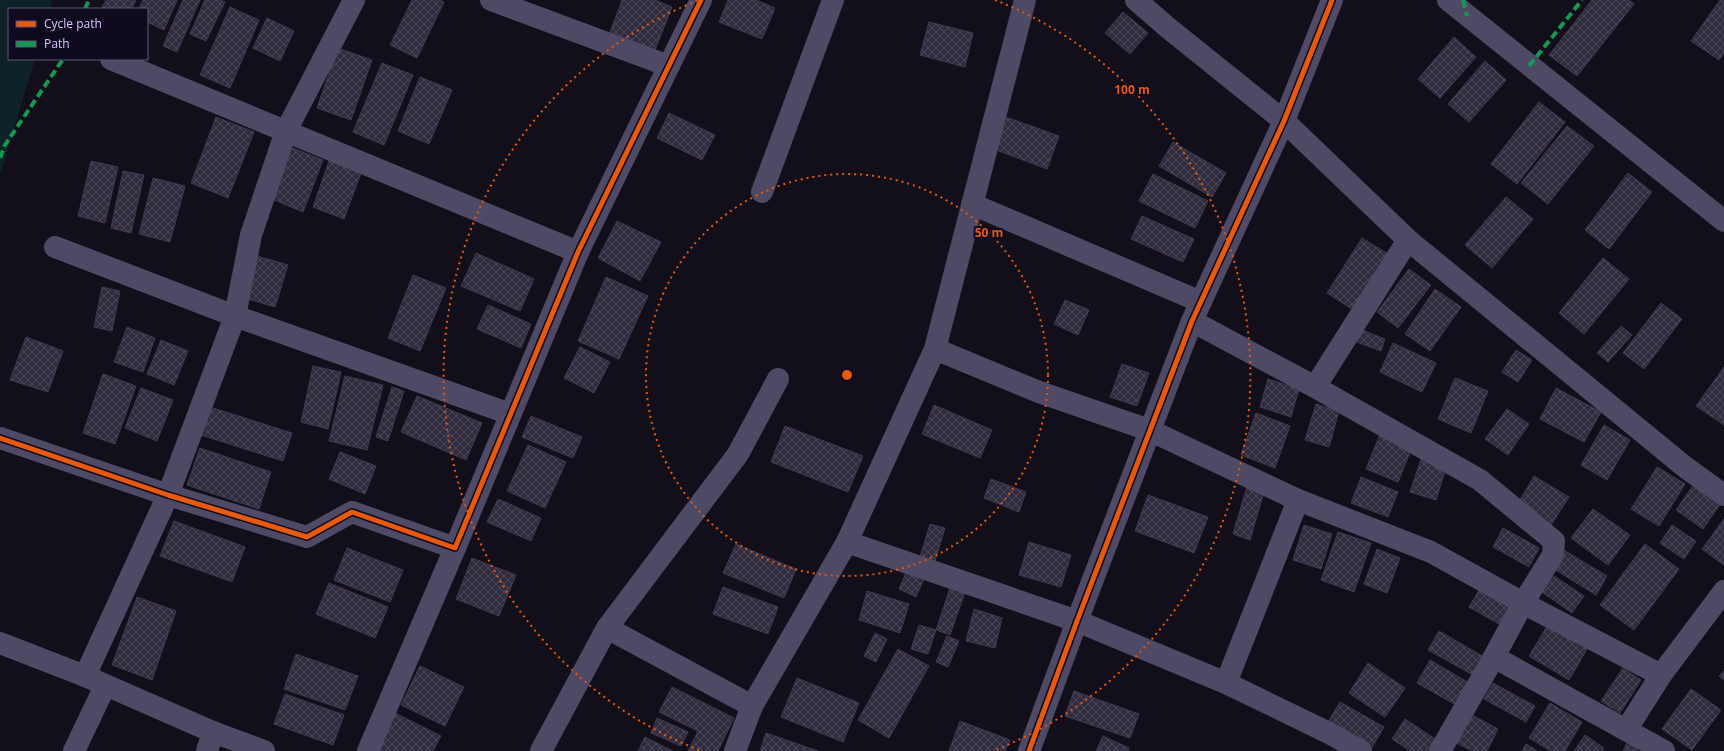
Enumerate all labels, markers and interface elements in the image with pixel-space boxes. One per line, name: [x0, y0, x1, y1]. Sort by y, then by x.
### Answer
legend: [8, 8, 148, 60]
text: Cycle path: [44, 15, 102, 32]
text: Path: [44, 35, 70, 52]
text: 100 m: [1114, 81, 1150, 98]
text: 50 m: [975, 224, 1003, 241]
centre of rings: [840, 368, 854, 382]

